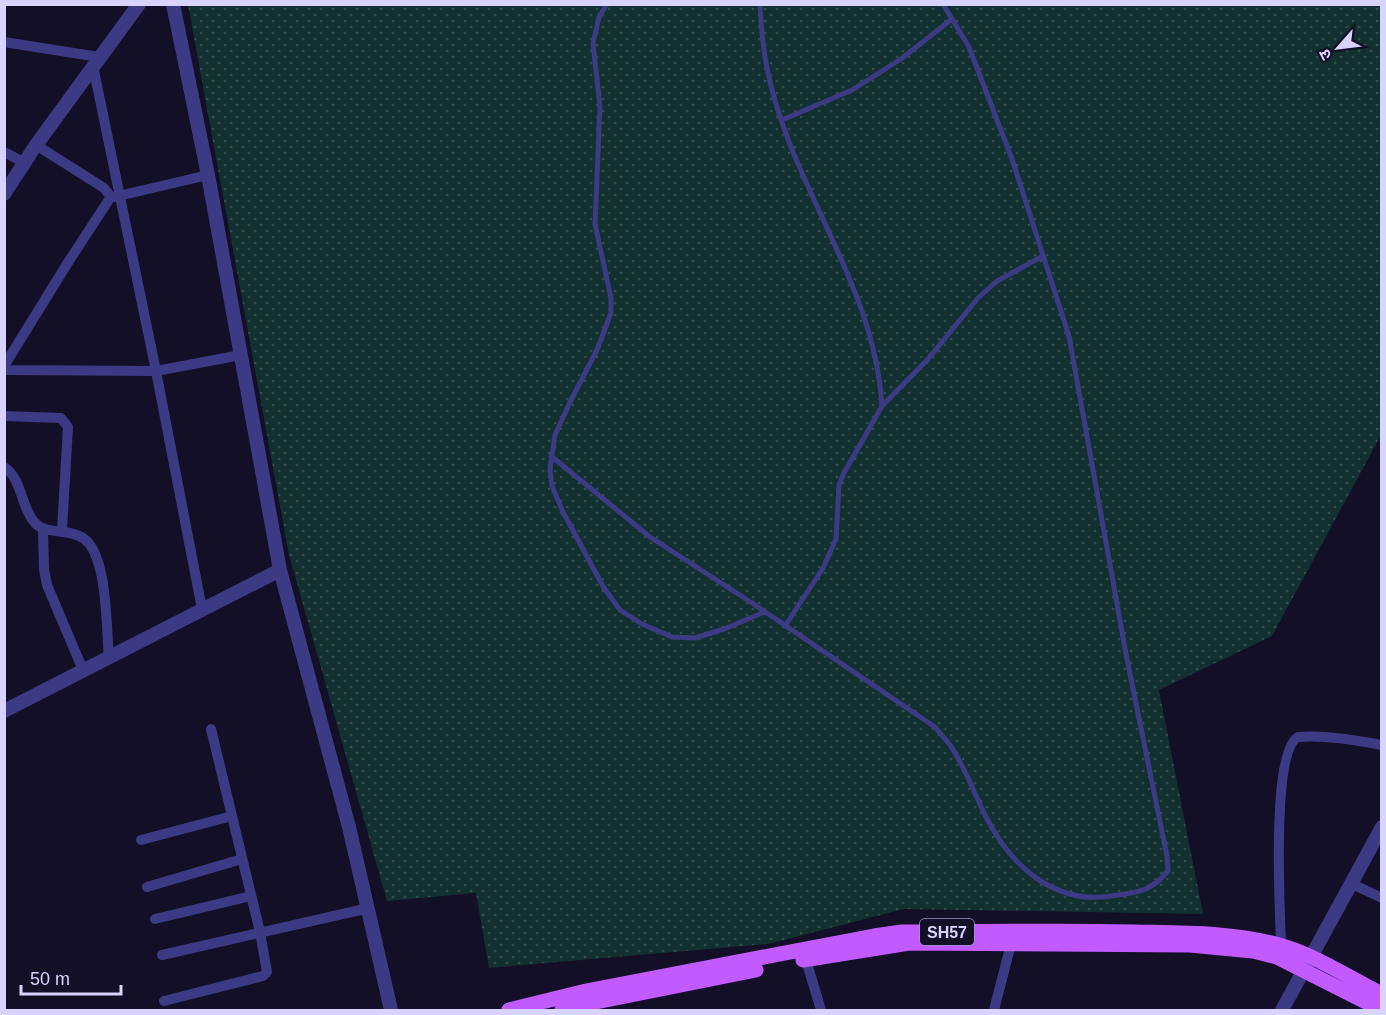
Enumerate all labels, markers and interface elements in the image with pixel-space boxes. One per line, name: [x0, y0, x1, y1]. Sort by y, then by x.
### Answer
north arrow: [1308, 18, 1368, 78]
text: उ: [1315, 46, 1335, 63]
road number: SH57: [920, 919, 974, 945]
scale bar: [21, 958, 122, 996]
text: 50 m: [30, 969, 70, 989]

